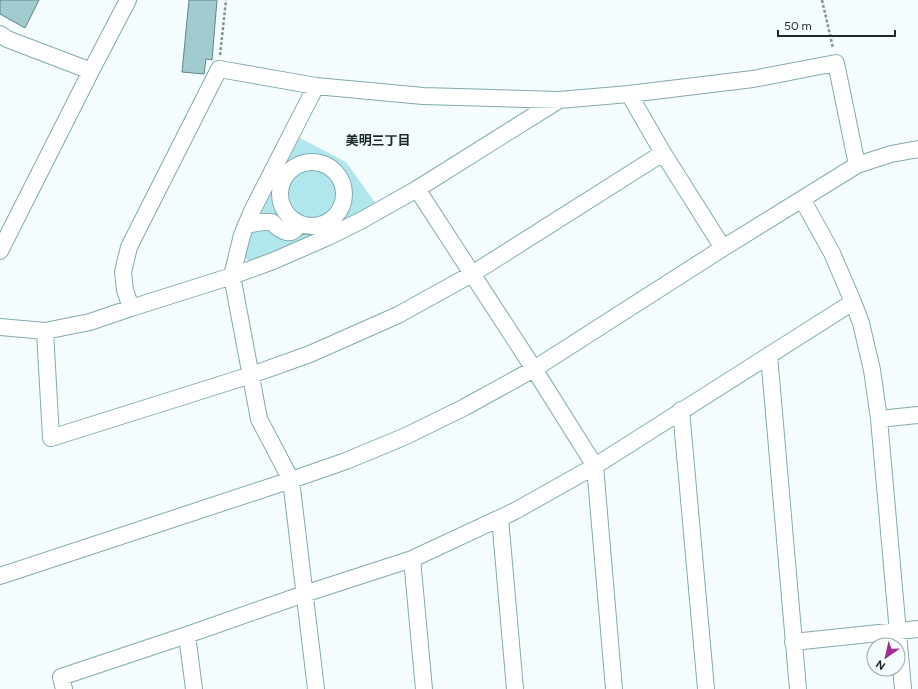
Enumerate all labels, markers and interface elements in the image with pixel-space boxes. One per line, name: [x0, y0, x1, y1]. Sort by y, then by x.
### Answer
scale bar: [778, 12, 895, 38]
text: 50 m: [784, 19, 812, 33]
district label: 美明三丁目: [345, 133, 411, 148]
north arrow: [866, 637, 906, 677]
text: N: [874, 657, 888, 673]

